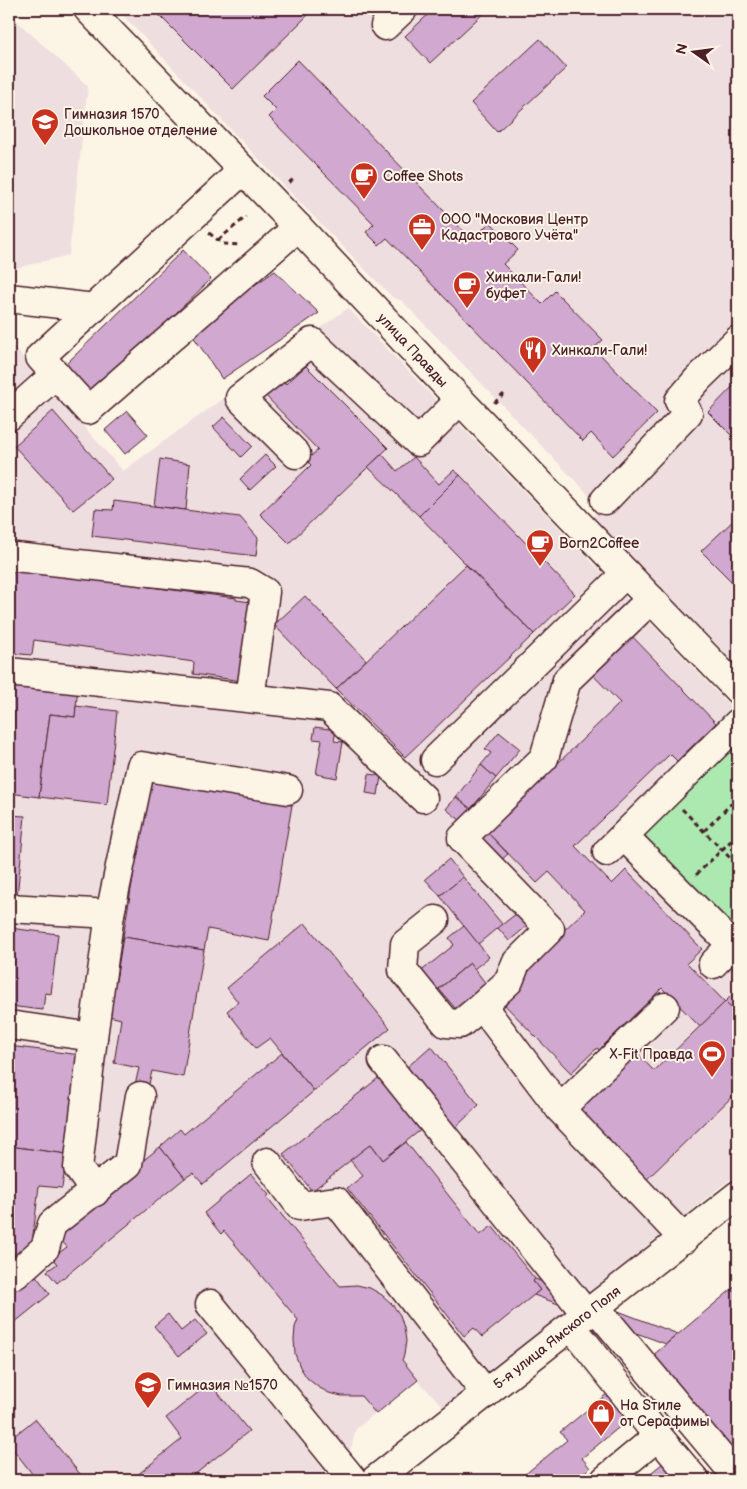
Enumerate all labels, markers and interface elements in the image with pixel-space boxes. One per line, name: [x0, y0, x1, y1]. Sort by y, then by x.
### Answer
north arrow: [670, 28, 720, 78]
text: N: [672, 42, 691, 56]
place label: Гимназия 1570 Дошкольное отделение: [64, 106, 217, 139]
school or university icon: Гимназия 1570 Дошкольное отделение: [30, 107, 60, 146]
cafe icon: Coffee Shots: [349, 161, 379, 200]
place label: Coffee Shots: [383, 168, 463, 185]
place label: ООО "Московия Центр Кадастрового Учёта": [441, 211, 588, 244]
office icon: ООО "Московия Центр Кадастрового Учёта": [407, 212, 437, 251]
place label: Хинкали-Гали! буфет: [486, 269, 581, 302]
cafe icon: Хинкали-Гали! буфет: [452, 270, 482, 309]
street label: улица Правды: [374, 309, 452, 390]
restaurant icon: Хинкали-Гали!: [518, 335, 548, 374]
place label: Хинкали-Гали!: [552, 342, 647, 359]
cafe icon: Born2Coffee: [525, 528, 555, 567]
place label: Born2Coffee: [559, 535, 639, 552]
sports icon: X-Fit Правда: [697, 1039, 727, 1078]
place label: X-Fit Правда: [608, 1046, 694, 1063]
street label: 5-я улица Ямского Поля: [490, 1282, 624, 1393]
school or university icon: Гимназия №1570: [133, 1370, 163, 1409]
place label: Гимназия №1570: [167, 1377, 278, 1394]
place label: На Sтиле от Серафимы: [620, 1397, 710, 1430]
shop icon: На Sтиле от Серафимы: [586, 1398, 616, 1437]

